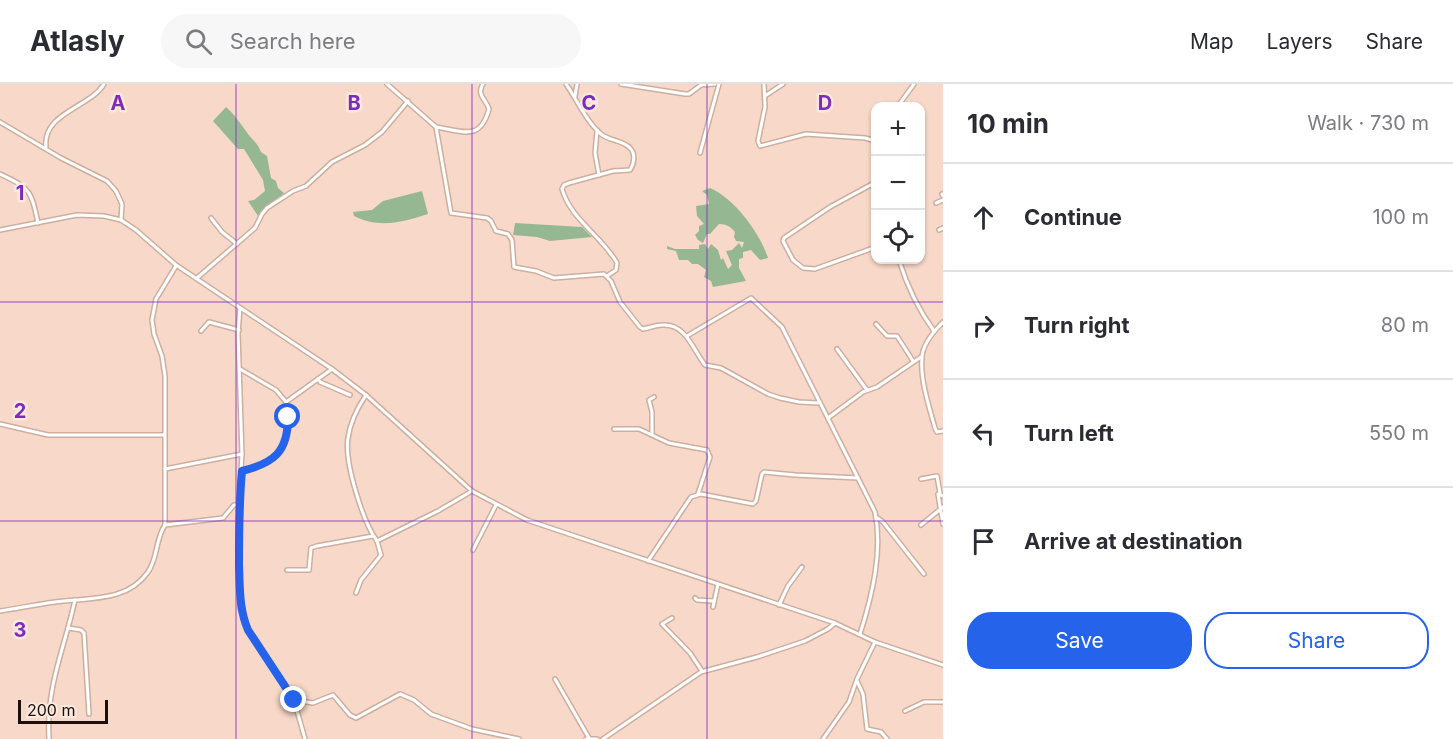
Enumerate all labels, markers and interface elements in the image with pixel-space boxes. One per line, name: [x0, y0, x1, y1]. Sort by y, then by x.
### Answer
search box: [161, 14, 581, 68]
text: Atlasly: [30, 24, 125, 58]
icon: search: [182, 25, 215, 58]
text: Search here: [230, 28, 356, 54]
text: Map: [1190, 29, 1234, 54]
text: Layers: [1267, 29, 1333, 54]
text: Share: [1366, 29, 1423, 54]
text: A: [111, 91, 126, 115]
text: B: [347, 91, 361, 115]
text: C: [582, 91, 596, 115]
text: D: [818, 91, 832, 115]
map controls: [871, 102, 925, 264]
button: +: [871, 102, 925, 156]
text: 10 min: [967, 108, 1049, 139]
text: Walk · 730 m: [1307, 111, 1429, 135]
button: −: [871, 156, 925, 210]
text: 1: [16, 181, 24, 205]
icon: ahead: [967, 201, 1000, 234]
text: Continue: [1024, 204, 1122, 230]
text: 100 m: [1372, 205, 1429, 229]
button: locate: [871, 210, 925, 264]
icon: right: [967, 309, 1000, 342]
text: Turn right: [1024, 312, 1130, 338]
text: 80 m: [1381, 313, 1429, 337]
text: 2: [14, 399, 26, 423]
route start: [274, 403, 300, 429]
icon: left: [967, 417, 1000, 450]
text: Turn left: [1024, 420, 1114, 446]
text: 550 m: [1369, 421, 1429, 445]
icon: arrive: [967, 525, 1000, 558]
text: Arrive at destination: [1024, 528, 1243, 554]
button: Save: [967, 612, 1192, 669]
button: Share: [1204, 612, 1429, 669]
text: 3: [14, 618, 26, 642]
route end: [280, 686, 306, 712]
scale bar: [18, 697, 108, 724]
text: 200 m: [27, 700, 75, 720]

